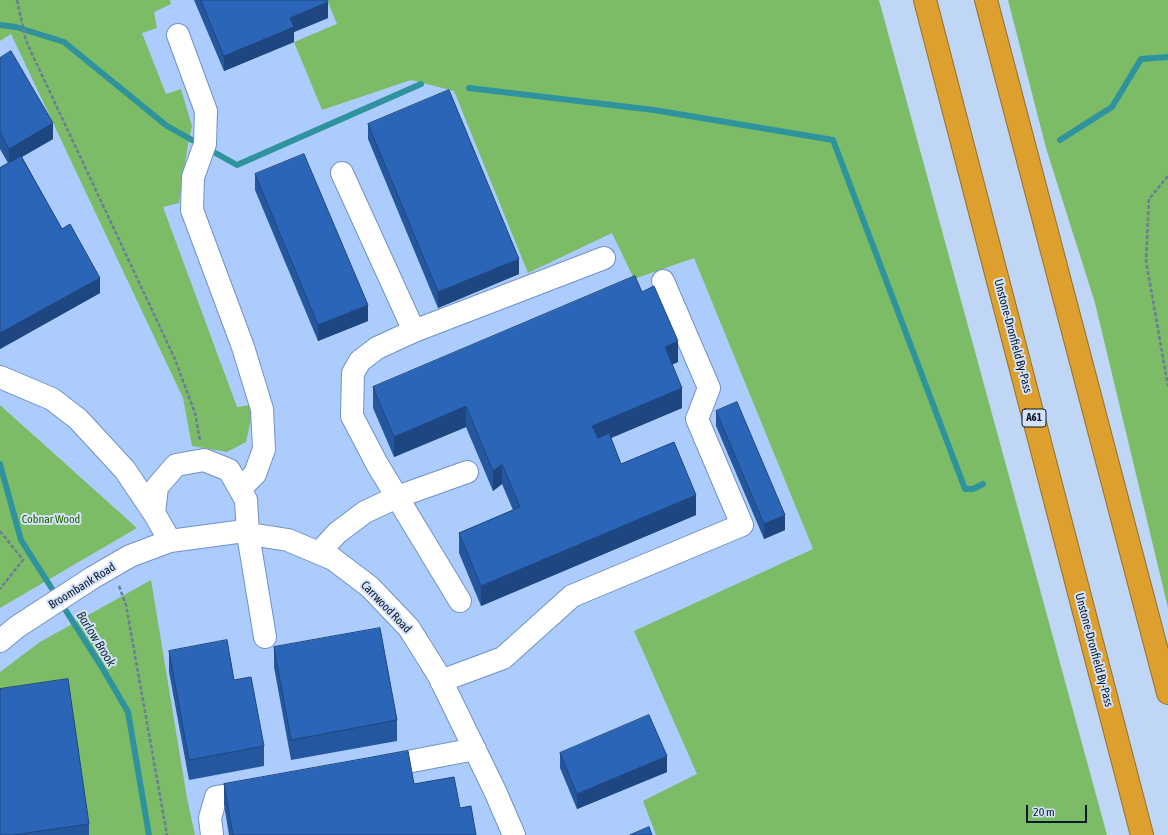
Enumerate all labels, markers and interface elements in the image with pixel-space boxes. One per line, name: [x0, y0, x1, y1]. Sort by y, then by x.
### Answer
street label: Unstone-Dronfield By-Pass: [991, 277, 1035, 395]
road number: A61: [1022, 409, 1046, 427]
park label: Cobnar Wood: [22, 512, 80, 526]
street label: Broombank Road: [46, 560, 118, 612]
street label: Carrwood Road: [358, 578, 414, 636]
street label: Unstone-Dronfield By-Pass: [1072, 591, 1116, 709]
water label: Barlow Brook: [73, 608, 119, 670]
scale bar: [1028, 797, 1089, 823]
text: 20 m: [1033, 805, 1055, 819]

